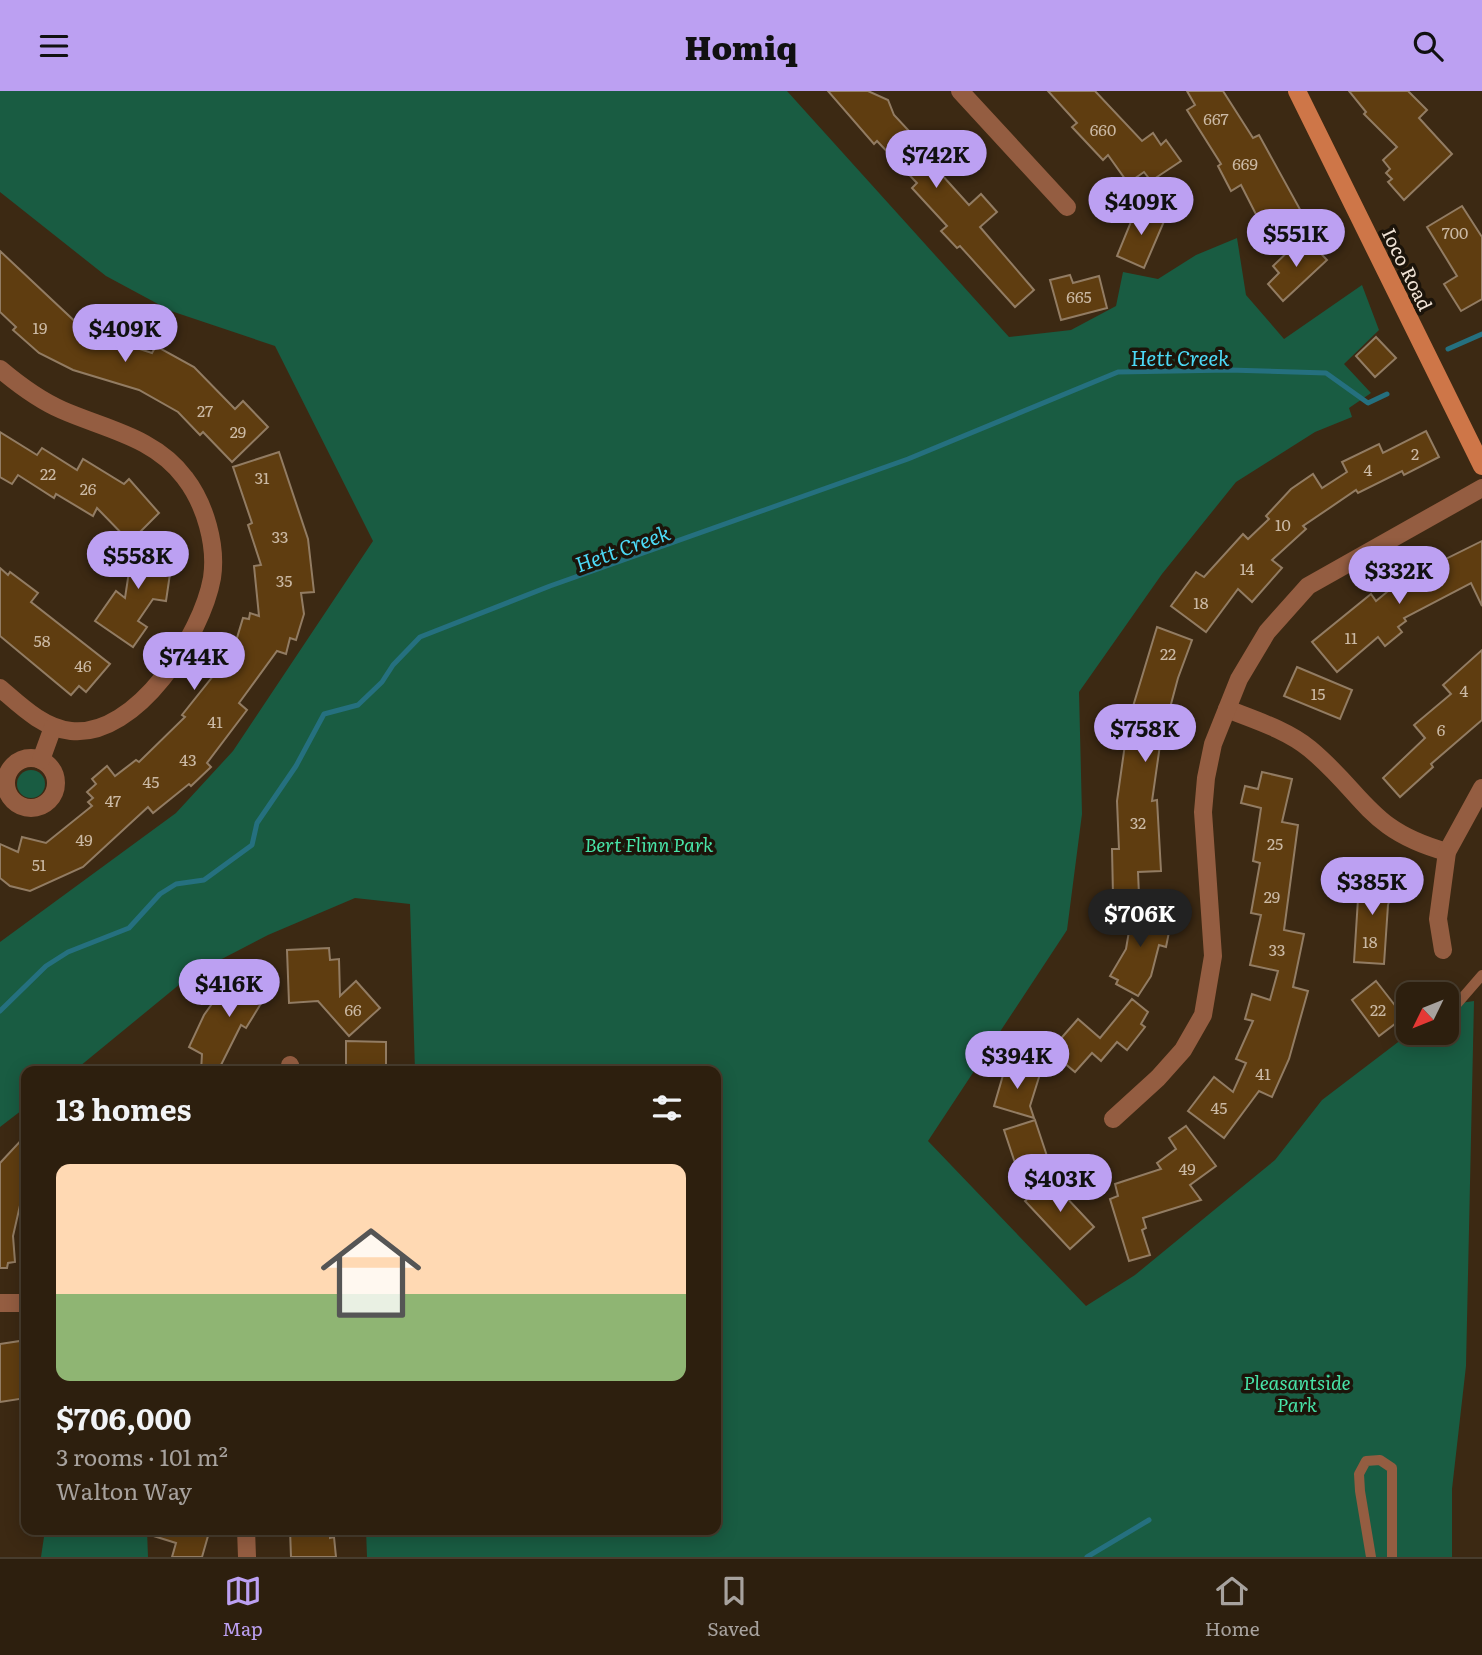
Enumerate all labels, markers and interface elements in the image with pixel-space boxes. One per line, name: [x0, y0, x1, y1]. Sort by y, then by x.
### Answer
text: Homiq: [685, 22, 798, 70]
icon: menu: [35, 27, 73, 65]
icon: search: [1409, 27, 1447, 65]
house number: 667: [1203, 106, 1229, 130]
house number: 660: [1090, 117, 1116, 141]
pin: $742K: [887, 131, 985, 190]
text: $742K: [902, 136, 970, 170]
house number: 669: [1232, 151, 1258, 175]
pin: $409K: [1092, 177, 1190, 237]
text: $409K: [1104, 183, 1178, 217]
pin: $551K: [1247, 209, 1345, 269]
text: $551K: [1263, 215, 1329, 249]
house number: 700: [1442, 220, 1468, 244]
street label: Ioco Road: [1376, 223, 1440, 316]
house number: 665: [1066, 284, 1092, 308]
pin: $409K: [76, 305, 174, 364]
text: $409K: [88, 310, 162, 344]
house number: 19: [33, 315, 47, 339]
water label: Hett Creek: [1130, 341, 1230, 372]
house number: 27: [197, 398, 213, 422]
house number: 29: [230, 419, 246, 443]
house number: 2: [1411, 441, 1419, 465]
house number: 4: [1364, 457, 1373, 481]
house number: 22: [40, 461, 56, 485]
house number: 31: [254, 465, 270, 489]
house number: 26: [80, 476, 97, 500]
house number: 10: [1275, 512, 1291, 536]
water label: Hett Creek: [570, 515, 674, 579]
house number: 33: [272, 524, 288, 548]
pin: $558K: [89, 531, 187, 591]
text: $558K: [103, 537, 173, 571]
pin: $332K: [1350, 547, 1448, 606]
text: $332K: [1365, 552, 1433, 586]
house number: 14: [1240, 556, 1255, 580]
house number: 35: [276, 568, 292, 592]
house number: 18: [1193, 590, 1209, 614]
house number: 11: [1344, 625, 1358, 649]
house number: 58: [34, 628, 51, 652]
pin: $744K: [145, 633, 243, 692]
text: $744K: [159, 638, 229, 672]
house number: 22: [1160, 641, 1176, 665]
house number: 46: [74, 653, 92, 677]
house number: 4: [1460, 678, 1469, 702]
house number: 15: [1311, 681, 1325, 705]
pin: $758K: [1096, 705, 1194, 764]
house number: 41: [207, 709, 223, 733]
text: $758K: [1110, 710, 1180, 744]
house number: 6: [1437, 717, 1446, 741]
house number: 43: [179, 747, 197, 771]
house number: 45: [143, 769, 159, 793]
house number: 47: [105, 788, 121, 812]
house number: 32: [1130, 810, 1146, 834]
house number: 49: [75, 827, 93, 851]
park label: Bert Flinn Park: [585, 830, 714, 858]
house number: 25: [1267, 831, 1283, 855]
house number: 51: [32, 852, 47, 876]
pin: $385K: [1323, 857, 1421, 917]
text: $385K: [1337, 863, 1407, 897]
house number: 29: [1264, 884, 1280, 908]
pin: $706K: [1091, 889, 1189, 949]
text: $706K: [1104, 895, 1176, 929]
house number: 18: [1362, 929, 1378, 953]
house number: 33: [1269, 937, 1285, 961]
pin: $416K: [180, 960, 278, 1019]
text: $416K: [195, 965, 263, 999]
north arrow: [1396, 982, 1460, 1045]
map controls: [1396, 982, 1459, 1045]
house number: 66: [344, 997, 362, 1021]
house number: 22: [1370, 997, 1386, 1021]
pin: $394K: [968, 1031, 1066, 1091]
text: $394K: [981, 1037, 1053, 1071]
house number: 41: [1255, 1061, 1271, 1085]
text: 13 homes: [56, 1086, 192, 1130]
icon: filters: [648, 1089, 686, 1127]
house number: 45: [1211, 1095, 1227, 1119]
pin: $403K: [1011, 1155, 1109, 1214]
house number: 49: [1178, 1156, 1196, 1180]
text: $403K: [1024, 1160, 1096, 1194]
icon: home: [308, 1210, 434, 1336]
park label: Pleasantside Park: [1243, 1368, 1351, 1418]
text: $706,000: [56, 1395, 191, 1439]
text: 3 rooms · 101 m²: [56, 1439, 228, 1473]
text: Walton Way: [56, 1473, 192, 1507]
tab: Map: [222, 1572, 263, 1642]
tab: Saved: [707, 1572, 760, 1642]
tab: Home: [1205, 1572, 1260, 1642]

